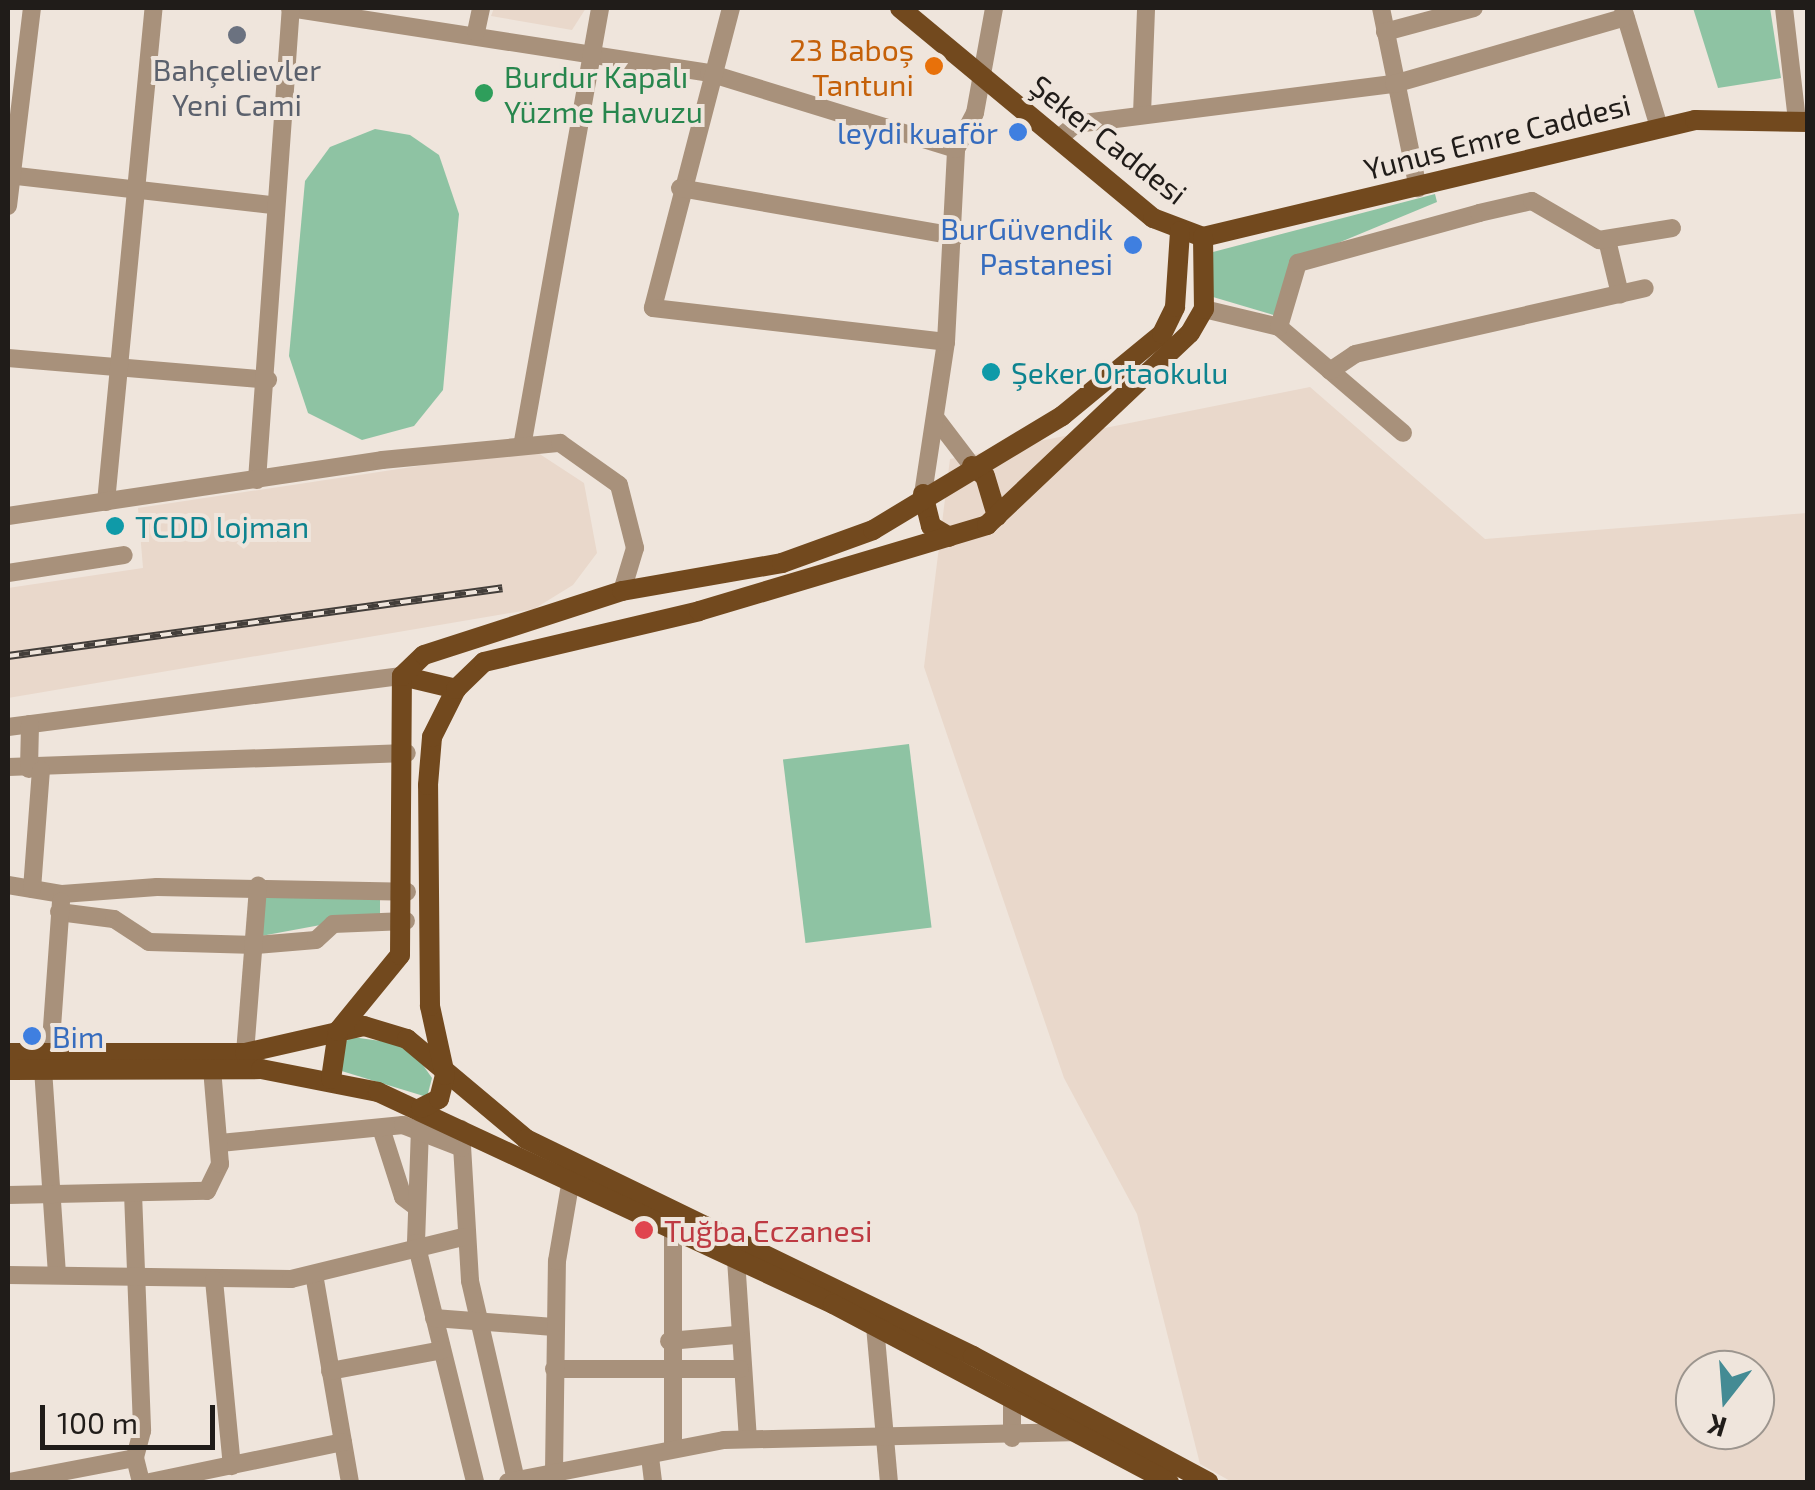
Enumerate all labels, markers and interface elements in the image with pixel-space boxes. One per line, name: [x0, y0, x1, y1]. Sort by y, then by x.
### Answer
marker: Bahçelievler Yeni Cami: [226, 24, 248, 46]
place label: 23 Baboş Tantuni: [789, 31, 914, 102]
place label: Bahçelievler Yeni Cami: [153, 51, 321, 122]
marker: 23 Baboş Tantuni: [923, 55, 945, 77]
place label: Burdur Kapalı Yüzme Havuzu: [504, 58, 703, 128]
street label: Şeker Caddesi: [1023, 67, 1195, 211]
marker: Burdur Kapalı Yüzme Havuzu: [473, 82, 495, 104]
street label: Yunus Emre Caddesi: [1360, 85, 1634, 187]
place label: leydi kuaför: [837, 114, 998, 150]
marker: leydi kuaför: [1007, 121, 1029, 143]
place label: BurGüvendik Pastanesi: [940, 210, 1113, 280]
marker: BurGüvendik Pastanesi: [1122, 234, 1144, 256]
place label: Şeker Ortaokulu: [1011, 354, 1229, 390]
marker: Şeker Ortaokulu: [980, 361, 1002, 383]
place label: TCDD lojman: [135, 508, 309, 544]
marker: TCDD lojman: [104, 515, 126, 537]
place label: Bim: [52, 1018, 104, 1054]
marker: Bim: [21, 1025, 43, 1047]
place label: Tuğba Eczanesi: [664, 1212, 872, 1248]
marker: Tuğba Eczanesi: [633, 1219, 655, 1241]
north arrow: [1675, 1350, 1775, 1450]
scale bar: [45, 1385, 220, 1447]
text: 100 m: [57, 1404, 138, 1440]
text: K: [1703, 1408, 1730, 1446]

